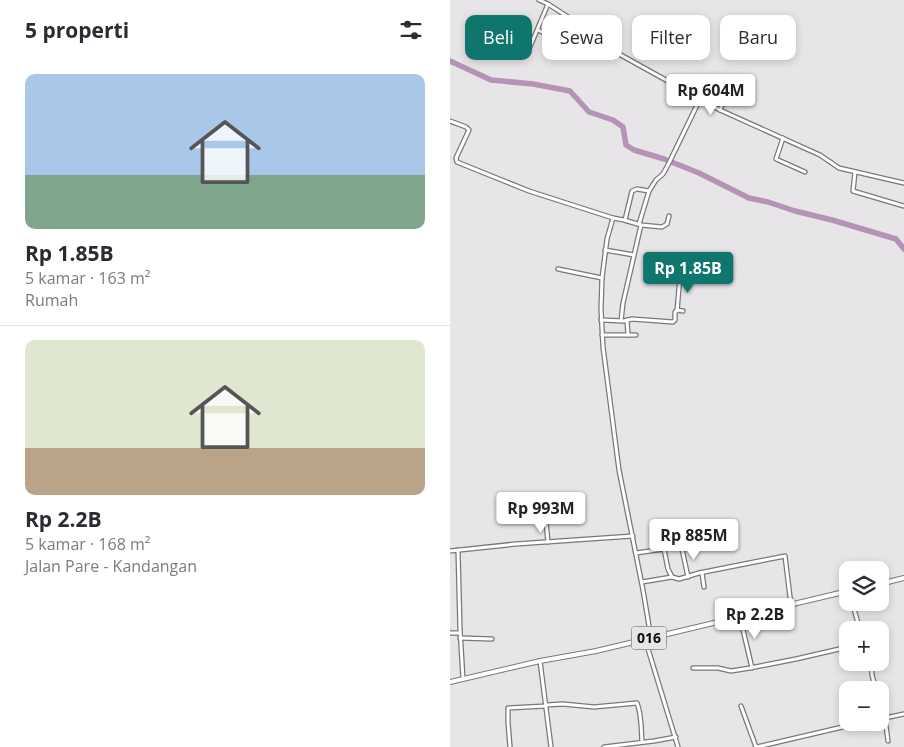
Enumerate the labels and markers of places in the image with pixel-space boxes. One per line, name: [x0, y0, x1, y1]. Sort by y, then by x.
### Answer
pin: Rp 604M: [665, 74, 757, 116]
pin: Rp 1.85B: [636, 252, 740, 294]
pin: Rp 993M: [495, 492, 587, 534]
pin: Rp 885M: [648, 518, 740, 561]
pin: Rp 2.2B: [709, 598, 801, 640]

